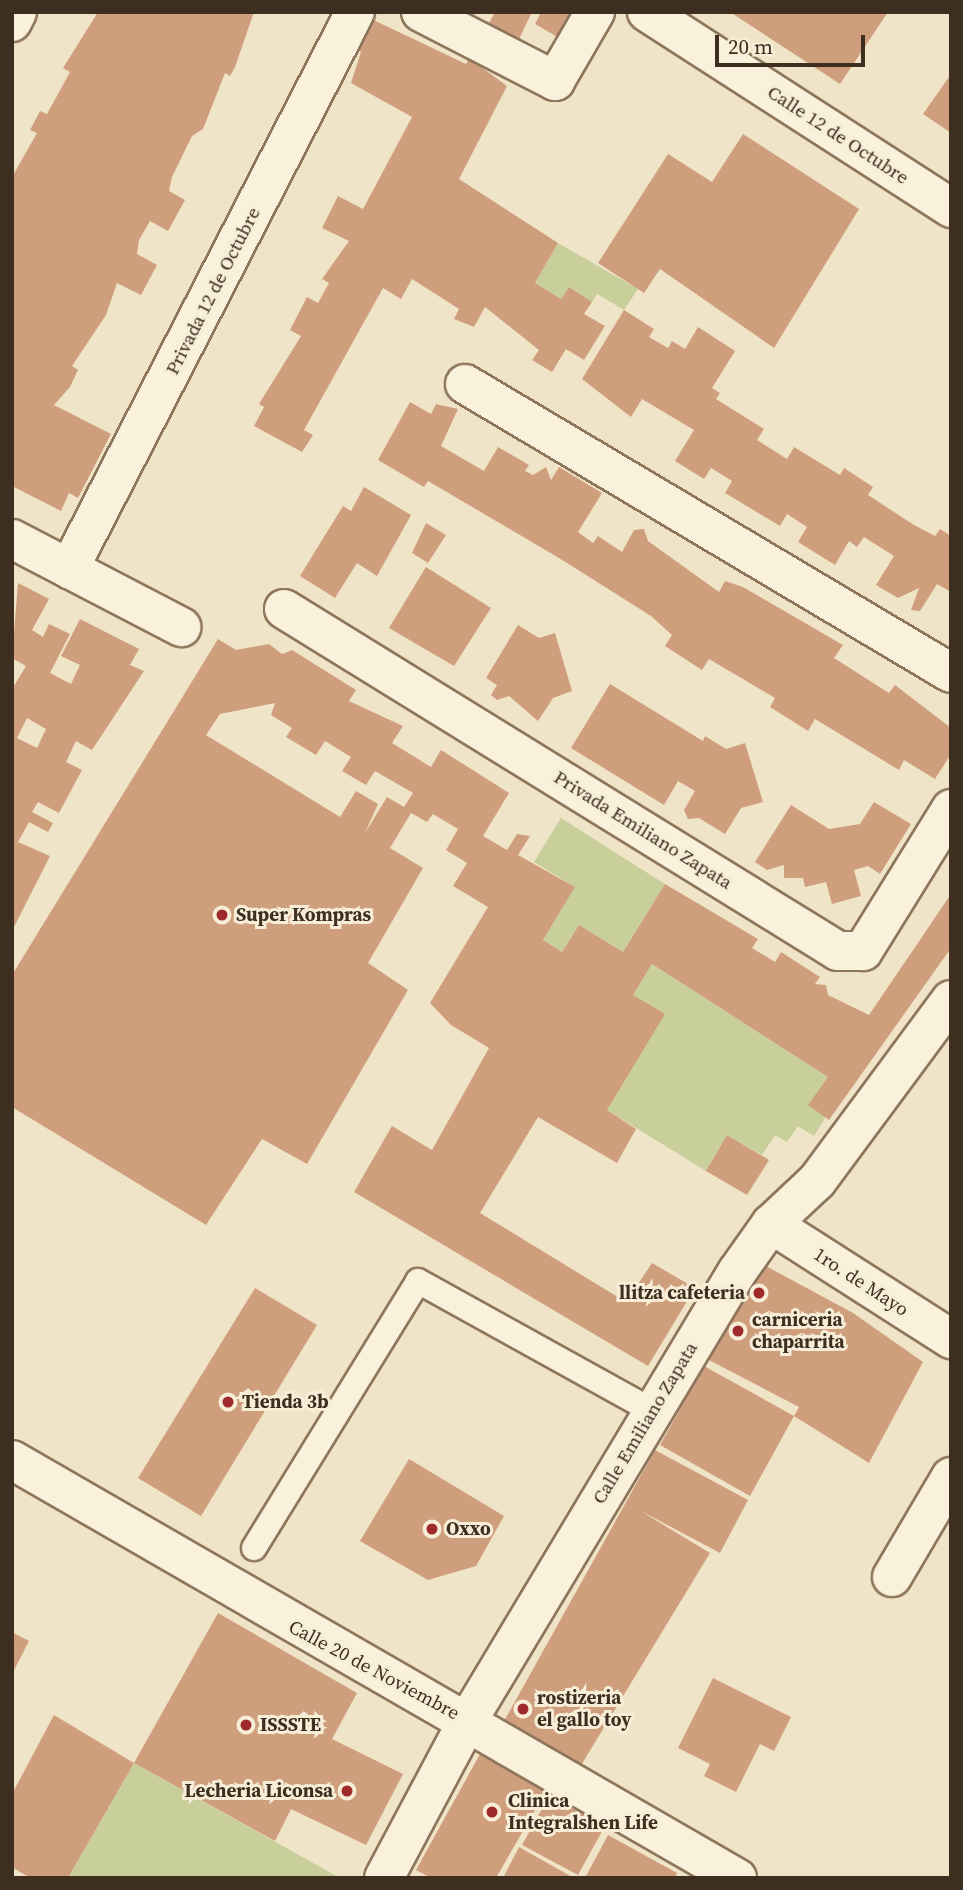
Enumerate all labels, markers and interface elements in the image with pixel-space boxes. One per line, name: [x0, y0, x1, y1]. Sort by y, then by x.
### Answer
scale bar: [718, 21, 869, 65]
text: 20 m: [728, 32, 773, 61]
street label: Calle 12 de Octubre: [763, 81, 913, 189]
street label: Privada 12 de Octubre: [161, 203, 265, 379]
street label: Privada Emiliano Zapata: [550, 766, 736, 894]
place label: Super Kompras: [236, 904, 371, 926]
marker: Super Kompras: [214, 907, 230, 923]
street label: 1ro. de Mayo: [809, 1243, 913, 1321]
place label: llitza cafeteria: [619, 1282, 745, 1304]
marker: llitza cafeteria: [751, 1285, 767, 1301]
place label: carniceria chaparrita: [752, 1309, 845, 1353]
marker: carniceria chaparrita: [730, 1323, 746, 1339]
street label: Calle Emiliano Zapata: [588, 1338, 702, 1508]
place label: Tienda 3b: [242, 1391, 329, 1413]
marker: Tienda 3b: [220, 1394, 236, 1410]
place label: Oxxo: [446, 1518, 491, 1540]
marker: Oxxo: [424, 1521, 440, 1537]
street label: Calle 20 de Noviembre: [285, 1615, 463, 1725]
place label: rostizeria el gallo toy: [537, 1687, 631, 1731]
marker: rostizeria el gallo toy: [515, 1701, 531, 1717]
place label: ISSSTE: [260, 1714, 321, 1736]
marker: ISSSTE: [238, 1717, 254, 1733]
place label: Lecheria Liconsa: [185, 1780, 333, 1802]
marker: Lecheria Liconsa: [339, 1783, 355, 1799]
place label: Clinica Integralshen Life: [508, 1790, 658, 1834]
marker: Clinica Integralshen Life: [482, 1802, 502, 1822]

